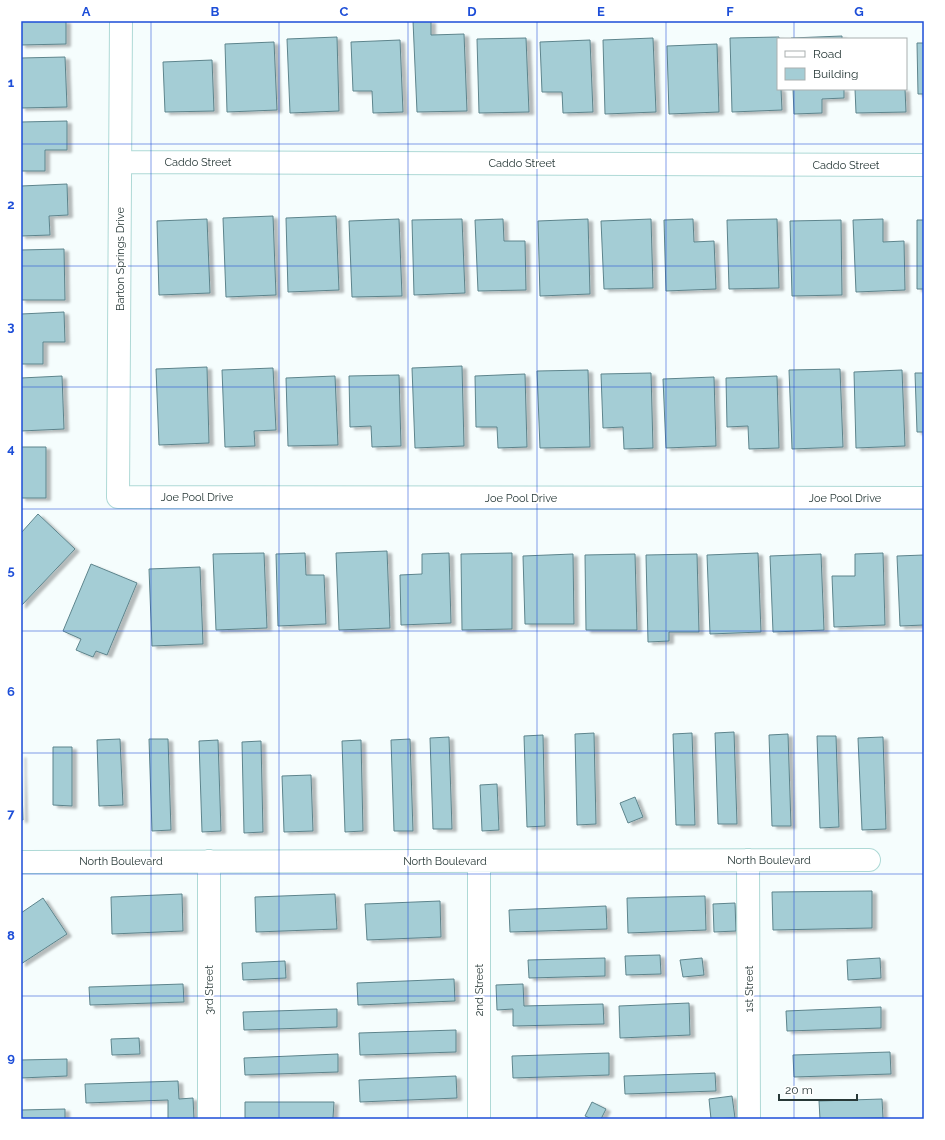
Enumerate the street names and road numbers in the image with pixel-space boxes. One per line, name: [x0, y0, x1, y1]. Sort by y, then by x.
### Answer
street label: Caddo Street: [164, 156, 232, 169]
street label: Caddo Street: [488, 157, 556, 170]
street label: Caddo Street: [812, 159, 880, 172]
street label: Barton Springs Drive: [114, 207, 127, 311]
street label: Joe Pool Drive: [161, 491, 234, 504]
street label: Joe Pool Drive: [485, 492, 558, 505]
street label: Joe Pool Drive: [809, 492, 882, 505]
street label: North Boulevard: [727, 854, 811, 867]
street label: North Boulevard: [79, 855, 163, 868]
street label: North Boulevard: [403, 855, 487, 868]
street label: 2nd Street: [473, 964, 486, 1016]
street label: 3rd Street: [203, 965, 216, 1015]
street label: 1st Street: [743, 965, 756, 1013]

